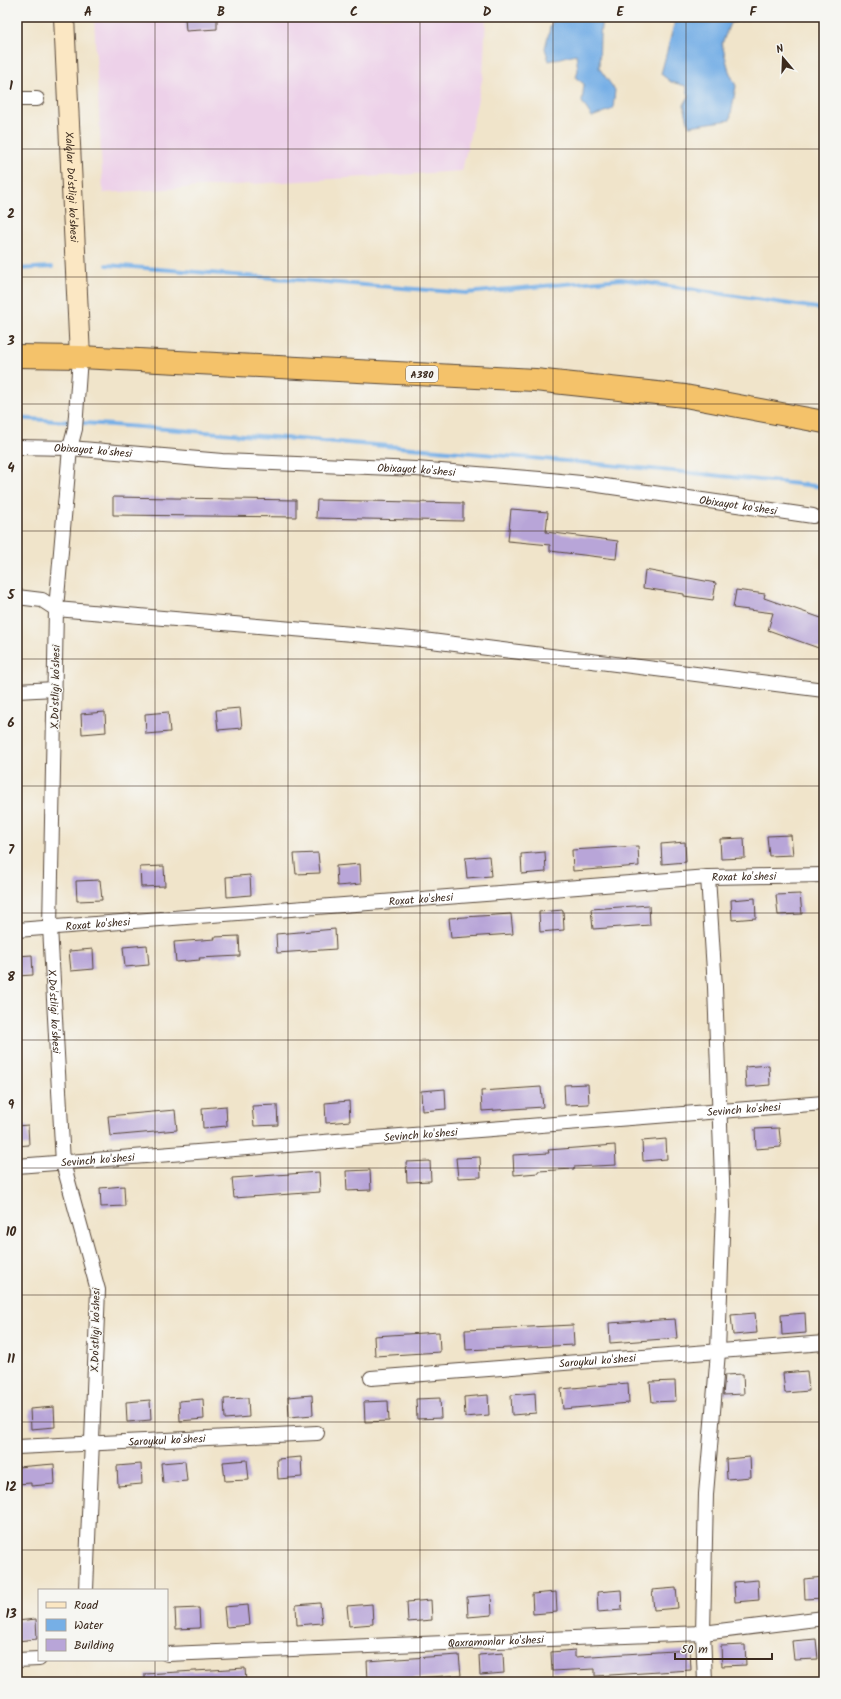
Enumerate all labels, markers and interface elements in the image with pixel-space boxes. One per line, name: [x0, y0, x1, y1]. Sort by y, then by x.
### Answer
text: A: [84, 2, 92, 23]
text: B: [217, 2, 225, 23]
text: C: [350, 2, 358, 23]
text: D: [483, 2, 492, 23]
text: E: [616, 2, 624, 23]
text: F: [749, 2, 757, 23]
north arrow: [763, 38, 803, 78]
text: N: [774, 40, 786, 59]
text: 1: [9, 76, 13, 97]
street label: Xalqlar Do'stligi ko'shesi: [59, 131, 83, 243]
text: 2: [7, 204, 15, 225]
text: 3: [6, 331, 15, 352]
road number: A380: [406, 366, 438, 382]
street label: Obixayot ko'shesi: [54, 440, 133, 463]
text: 4: [7, 458, 15, 479]
street label: Obixayot ko'shesi: [377, 459, 456, 482]
street label: Obixayot ko'shesi: [698, 492, 778, 521]
text: 5: [7, 585, 16, 606]
street label: X.Do'stligi ko'shesi: [46, 644, 66, 729]
text: 6: [7, 713, 15, 734]
text: 7: [8, 840, 15, 861]
street label: Roxat ko'shesi: [712, 868, 777, 887]
street label: Roxat ko'shesi: [388, 889, 454, 911]
street label: Roxat ko'shesi: [65, 913, 131, 936]
text: 8: [7, 967, 15, 988]
street label: X.Do'stligi ko'shesi: [42, 969, 65, 1054]
text: 9: [8, 1095, 15, 1116]
street label: Sevinch ko'shesi: [706, 1098, 782, 1122]
street label: Sevinch ko'shesi: [383, 1124, 459, 1147]
street label: Sevinch ko'shesi: [60, 1149, 136, 1173]
text: 10: [6, 1222, 17, 1243]
street label: X.Do'stligi ko'shesi: [86, 1287, 106, 1372]
text: 11: [7, 1349, 15, 1370]
street label: Saroykul ko'shesi: [558, 1350, 637, 1373]
street label: Saroykul ko'shesi: [128, 1430, 206, 1452]
text: 12: [5, 1477, 17, 1498]
legend: [38, 1589, 168, 1661]
text: Road: [74, 1596, 99, 1615]
text: 13: [5, 1604, 17, 1625]
text: Water: [74, 1616, 104, 1635]
street label: Qaxramonlar ko'shesi: [447, 1631, 544, 1653]
scale bar: [675, 1635, 772, 1661]
text: Building: [74, 1636, 114, 1655]
text: 50 m: [681, 1640, 708, 1659]

